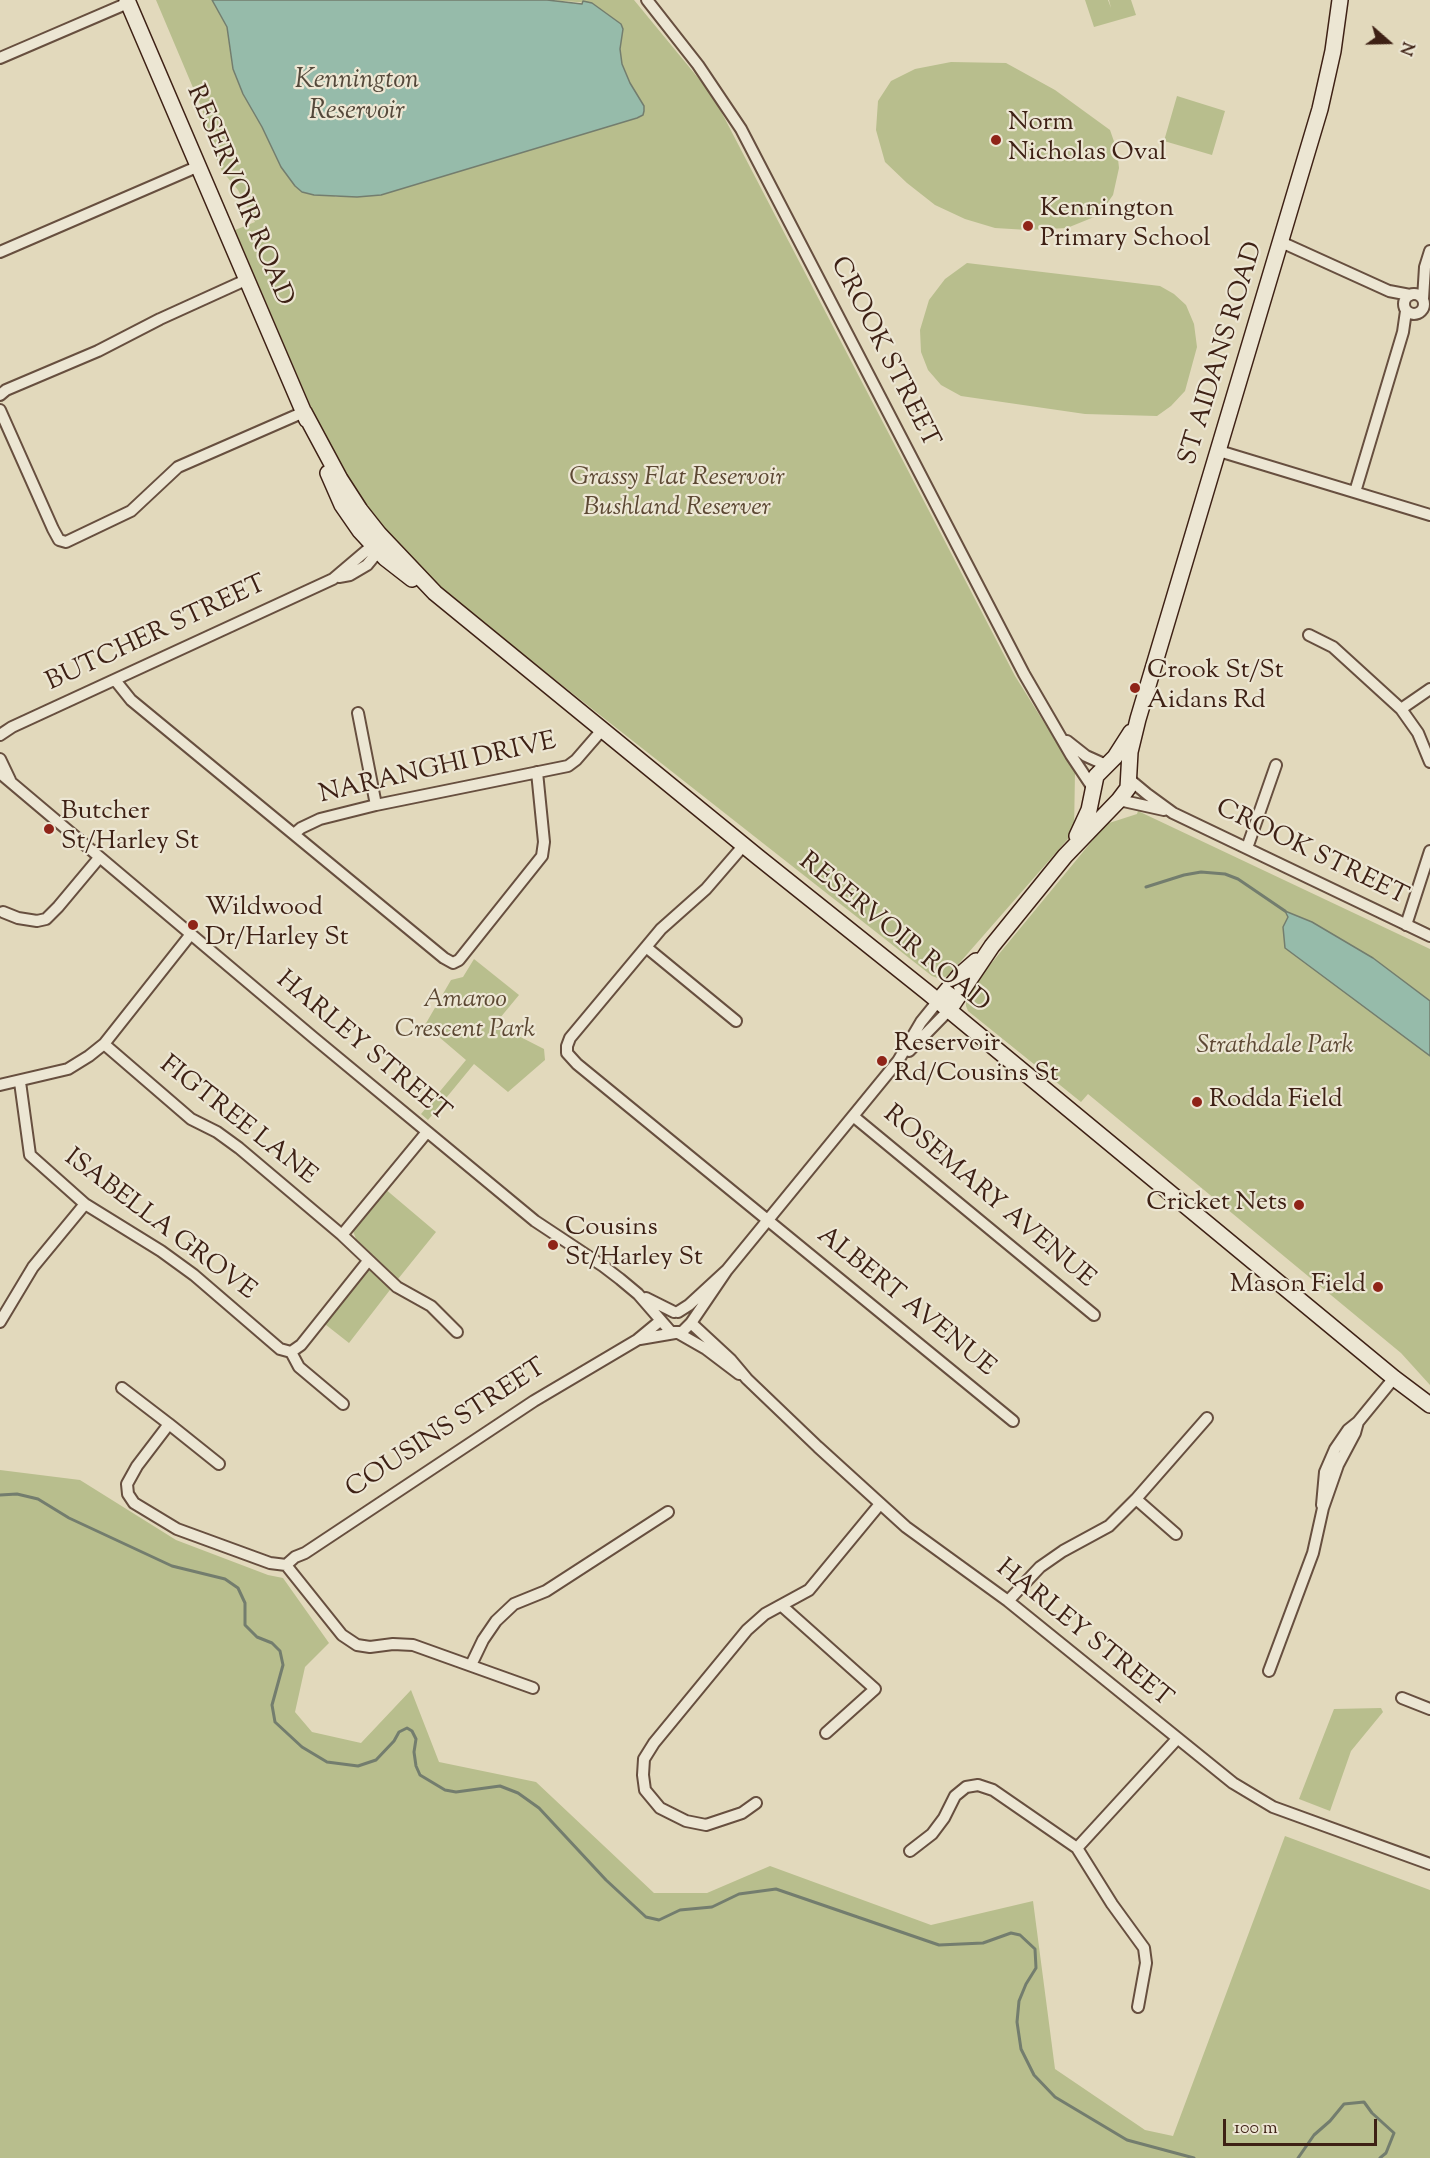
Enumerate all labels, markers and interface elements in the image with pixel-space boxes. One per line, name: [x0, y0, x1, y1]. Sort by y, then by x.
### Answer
north arrow: [1358, 12, 1418, 72]
text: N: [1392, 38, 1418, 58]
water label: Kennington Reservoir: [295, 66, 419, 129]
street label: RESERVOIR ROAD: [177, 81, 299, 311]
place label: Norm Nicholas Oval: [1008, 109, 1167, 170]
marker: Norm Nicholas Oval: [989, 133, 1003, 147]
place label: Kennington Primary School: [1040, 195, 1210, 256]
marker: Kennington Primary School: [1021, 219, 1035, 233]
street label: ST AIDANS ROAD: [1174, 239, 1272, 469]
street label: CROOK STREET: [821, 252, 945, 454]
park label: Grassy Flat Reservoir Bushland Reserver: [569, 464, 785, 526]
street label: BUTCHER STREET: [42, 570, 272, 700]
place label: Crook St/St Aidans Rd: [1147, 657, 1284, 718]
marker: Crook St/St Aidans Rd: [1128, 681, 1142, 695]
street label: NARANGHI DRIVE: [316, 728, 560, 812]
street label: CROOK STREET: [1210, 794, 1412, 914]
place label: Butcher St/Harley St: [61, 798, 199, 860]
marker: Butcher St/Harley St: [42, 822, 56, 836]
street label: RESERVOIR ROAD: [791, 847, 995, 1021]
place label: Wildwood Dr/Harley St: [205, 894, 349, 956]
marker: Wildwood Dr/Harley St: [186, 918, 200, 932]
street label: HARLEY STREET: [269, 966, 455, 1130]
park label: Amaroo Crescent Park: [395, 986, 535, 1048]
place label: Reservoir Rd/Cousins St: [894, 1030, 1059, 1092]
park label: Strathdale Park: [1196, 1032, 1354, 1064]
street label: FIGTREE LANE: [152, 1051, 322, 1193]
marker: Reservoir Rd/Cousins St: [875, 1054, 889, 1068]
place label: Rodda Field: [1209, 1086, 1343, 1118]
marker: Rodda Field: [1190, 1095, 1204, 1109]
street label: ROSEMARY AVENUE: [876, 1100, 1100, 1296]
street label: ISABELLA GROVE: [57, 1144, 261, 1308]
place label: Cricket Nets: [1146, 1189, 1287, 1221]
marker: Cricket Nets: [1292, 1198, 1306, 1212]
place label: Cousins St/Harley St: [565, 1214, 703, 1276]
street label: ALBERT AVENUE: [809, 1221, 1001, 1385]
marker: Cousins St/Harley St: [546, 1238, 560, 1252]
place label: Mason Field: [1230, 1271, 1366, 1303]
marker: Mason Field: [1371, 1280, 1385, 1294]
street label: COUSINS STREET: [341, 1354, 553, 1506]
street label: HARLEY STREET: [989, 1554, 1177, 1716]
scale bar: [1226, 2107, 1380, 2145]
text: 100 m: [1234, 2116, 1278, 2142]

